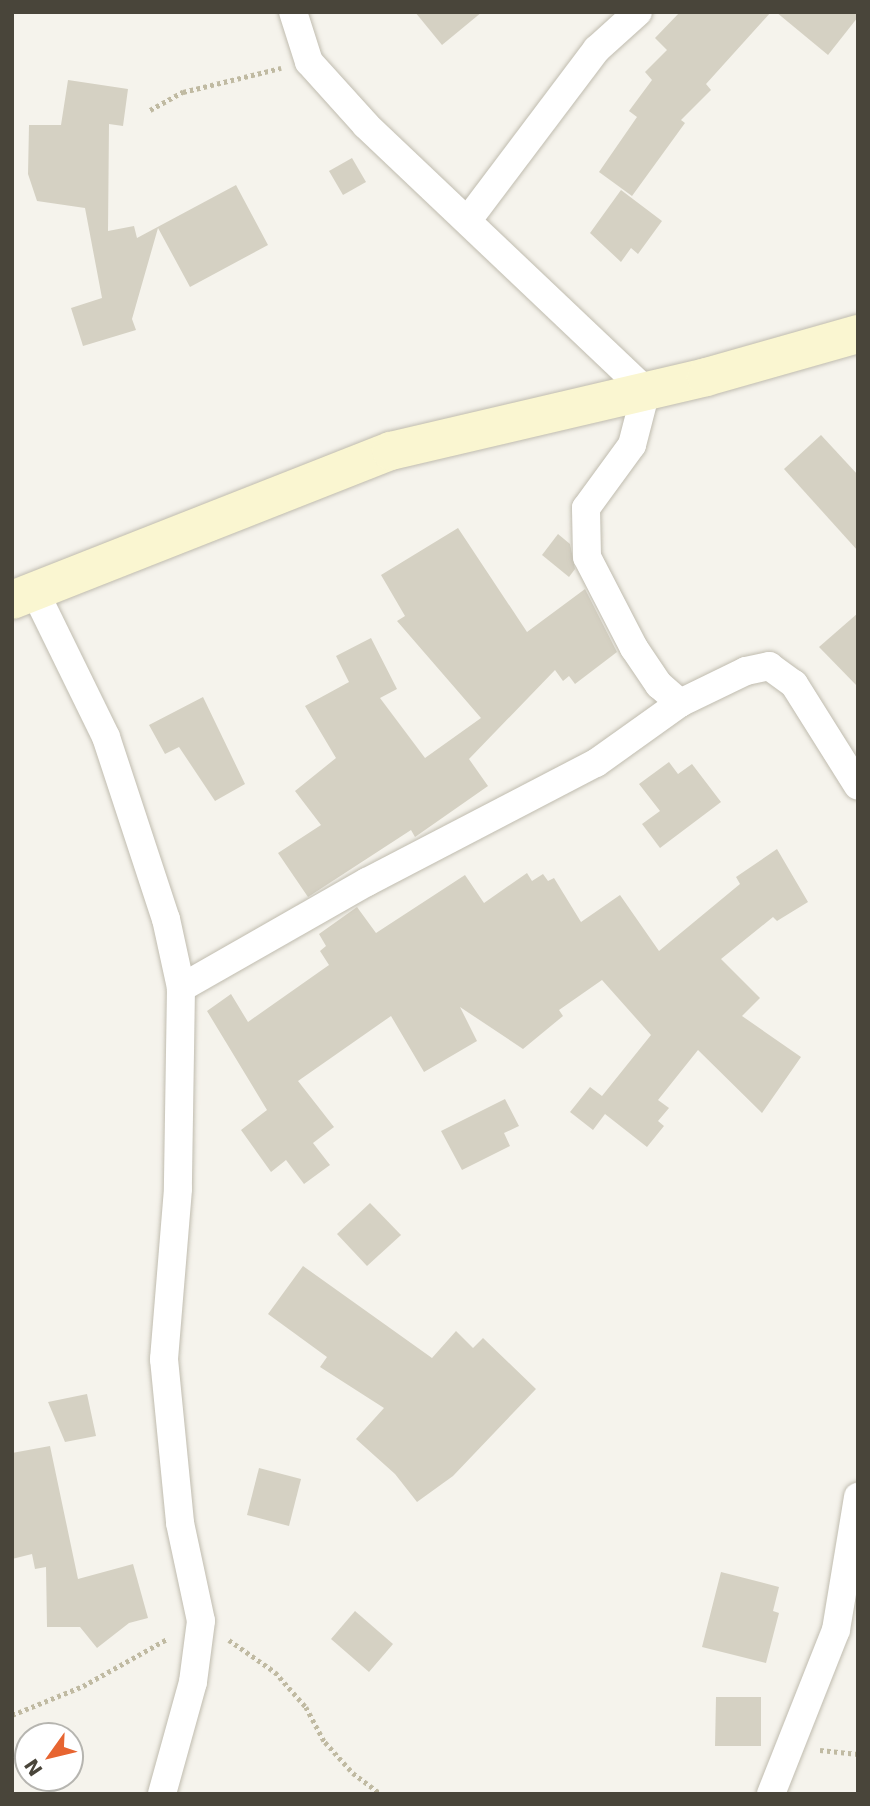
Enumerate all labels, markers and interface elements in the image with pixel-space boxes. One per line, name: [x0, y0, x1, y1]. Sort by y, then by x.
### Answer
north arrow: [14, 1722, 84, 1792]
text: N: [20, 1755, 47, 1780]

